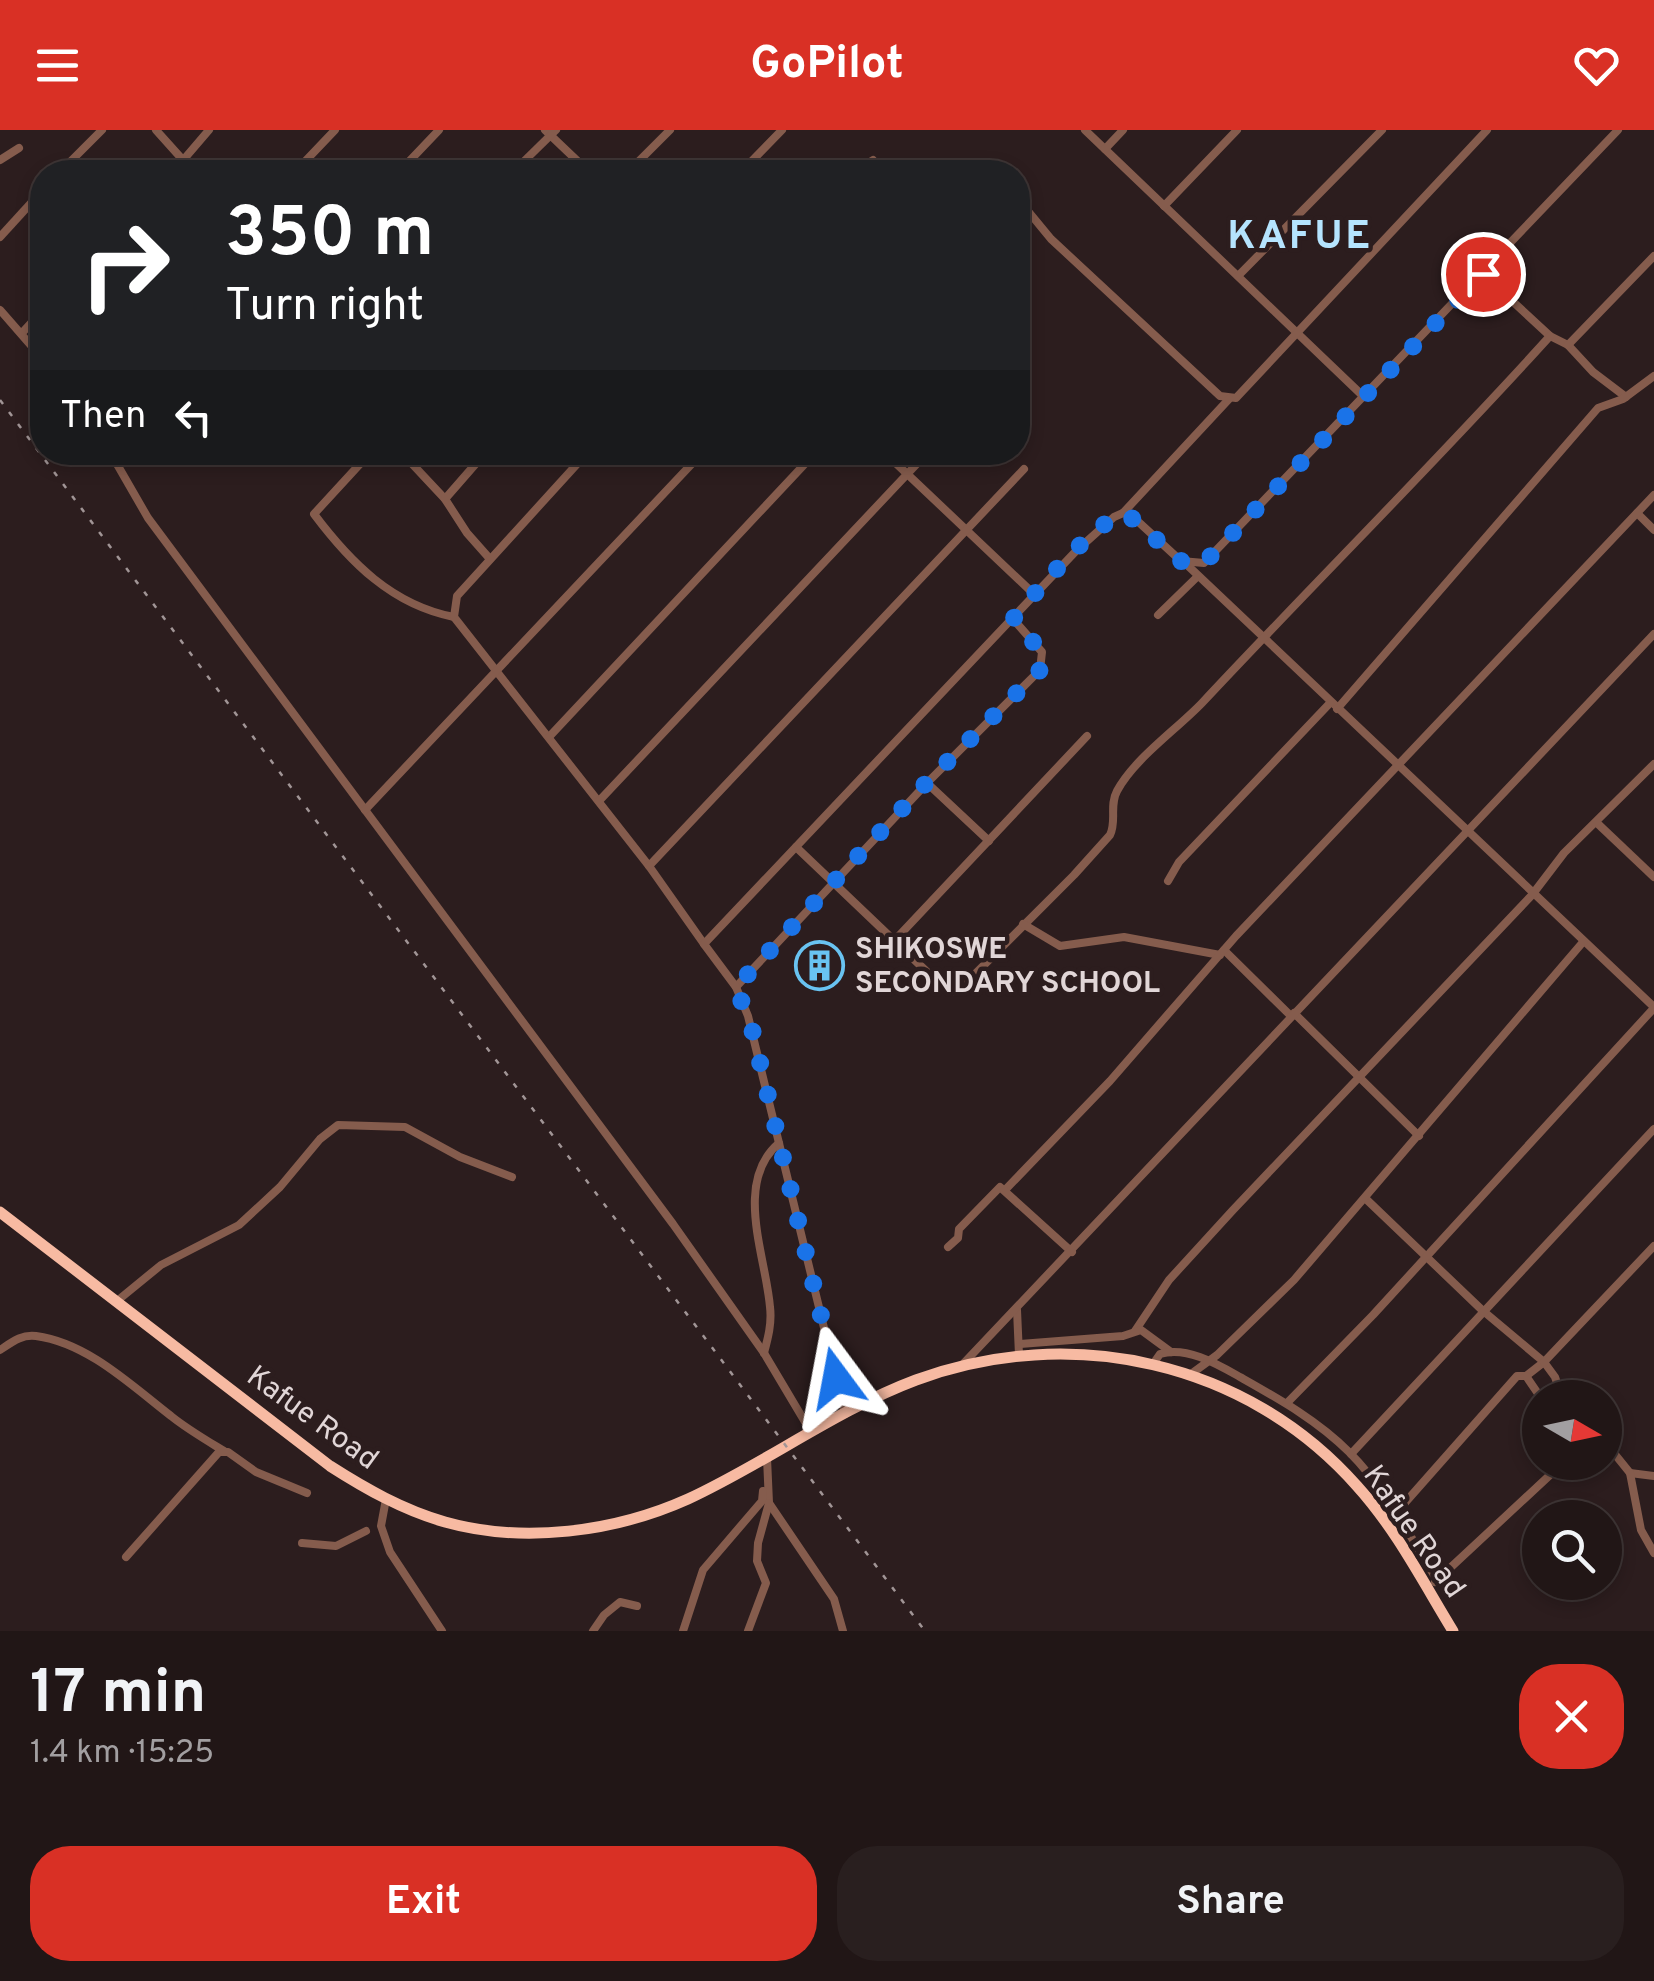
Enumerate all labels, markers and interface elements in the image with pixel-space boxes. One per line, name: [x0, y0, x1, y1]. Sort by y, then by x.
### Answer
text: GoPilot: [750, 37, 904, 94]
icon: menu: [30, 38, 85, 93]
icon: heart: [1569, 38, 1624, 93]
text: 350 m: [225, 192, 434, 281]
icon: right: [60, 200, 190, 330]
district label: KAFUE: [1227, 213, 1373, 263]
pin: [1441, 232, 1526, 317]
icon: arrive: [1456, 247, 1511, 302]
text: Turn right: [225, 279, 424, 336]
icon: left: [166, 390, 221, 445]
text: Then: [60, 393, 146, 442]
place label: SHIKOSWE SECONDARY SCHOOL: [855, 932, 1160, 1003]
building icon: SHIKOSWE SECONDARY SCHOOL: [794, 939, 846, 991]
position arrow: [784, 1326, 888, 1430]
street label: Kafue Road: [238, 1359, 385, 1479]
north arrow: [1522, 1380, 1622, 1480]
map controls: [1522, 1380, 1622, 1600]
street label: Kafue Road: [1354, 1459, 1472, 1606]
button: search: [1522, 1500, 1622, 1600]
text: 17 min: [30, 1658, 206, 1734]
button: close: [1519, 1664, 1624, 1769]
text: 1.4 km · 15:25: [30, 1734, 214, 1774]
button: Exit: [30, 1846, 817, 1961]
button: Share: [837, 1846, 1624, 1961]

